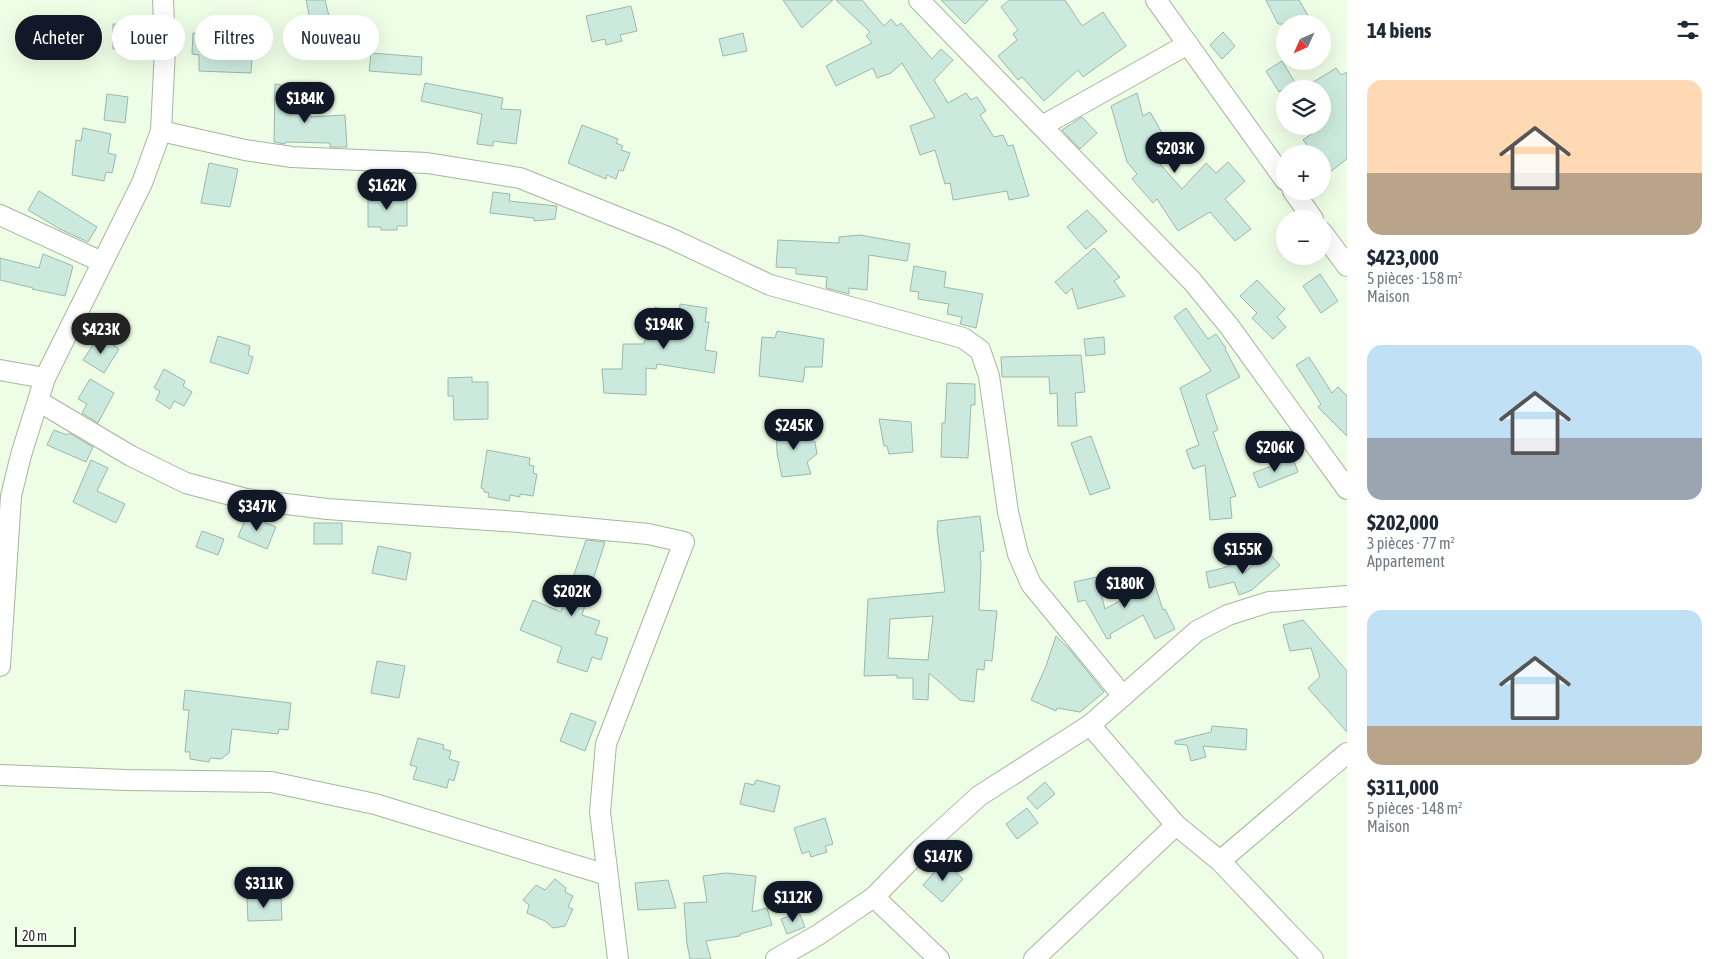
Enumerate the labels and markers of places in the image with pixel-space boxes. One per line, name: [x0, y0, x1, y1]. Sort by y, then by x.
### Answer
pin: $184K: [270, 82, 340, 124]
pin: $203K: [1140, 132, 1210, 174]
pin: $162K: [352, 168, 422, 211]
pin: $194K: [629, 308, 699, 350]
pin: $423K: [66, 312, 136, 355]
pin: $245K: [759, 408, 829, 451]
pin: $206K: [1240, 430, 1310, 473]
pin: $347K: [222, 490, 292, 532]
pin: $155K: [1208, 532, 1278, 575]
pin: $180K: [1090, 566, 1160, 609]
pin: $202K: [537, 574, 607, 617]
pin: $147K: [908, 840, 978, 882]
pin: $311K: [229, 866, 299, 909]
pin: $112K: [758, 880, 828, 923]

